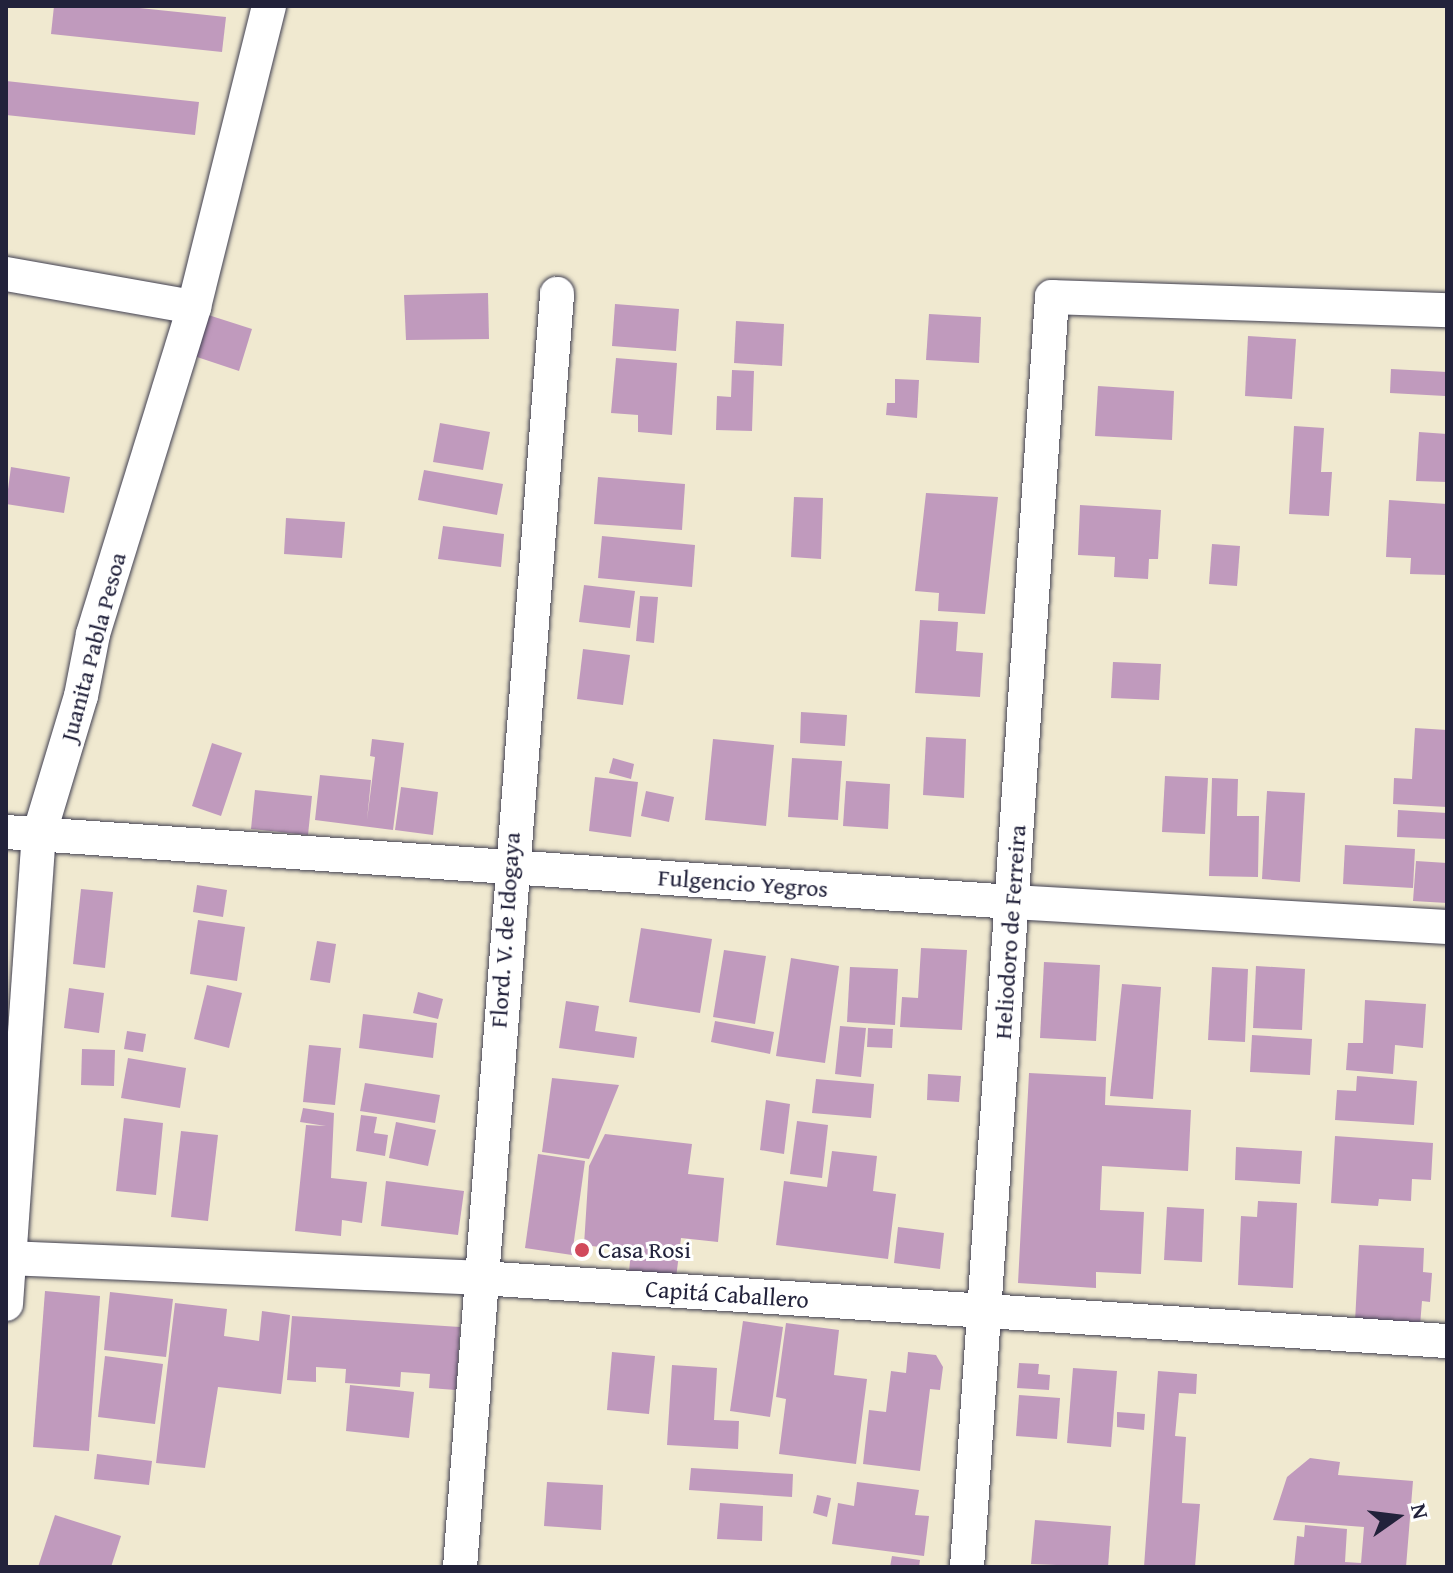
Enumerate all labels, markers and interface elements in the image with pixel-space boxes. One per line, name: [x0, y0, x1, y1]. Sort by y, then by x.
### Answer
street label: Juanita Pabla Pesoa: [54, 549, 132, 745]
street label: Heliodoro de Ferreira: [988, 824, 1032, 1040]
street label: Flord. V. de Idogaya: [484, 831, 526, 1029]
street label: Fulgencio Yegros: [657, 863, 829, 903]
place label: Casa Rosi: [598, 1236, 691, 1264]
marker: Casa Rosi: [573, 1241, 591, 1259]
street label: Capitá Caballero: [644, 1274, 810, 1314]
north arrow: [1357, 1477, 1437, 1557]
text: N: [1403, 1500, 1438, 1522]

